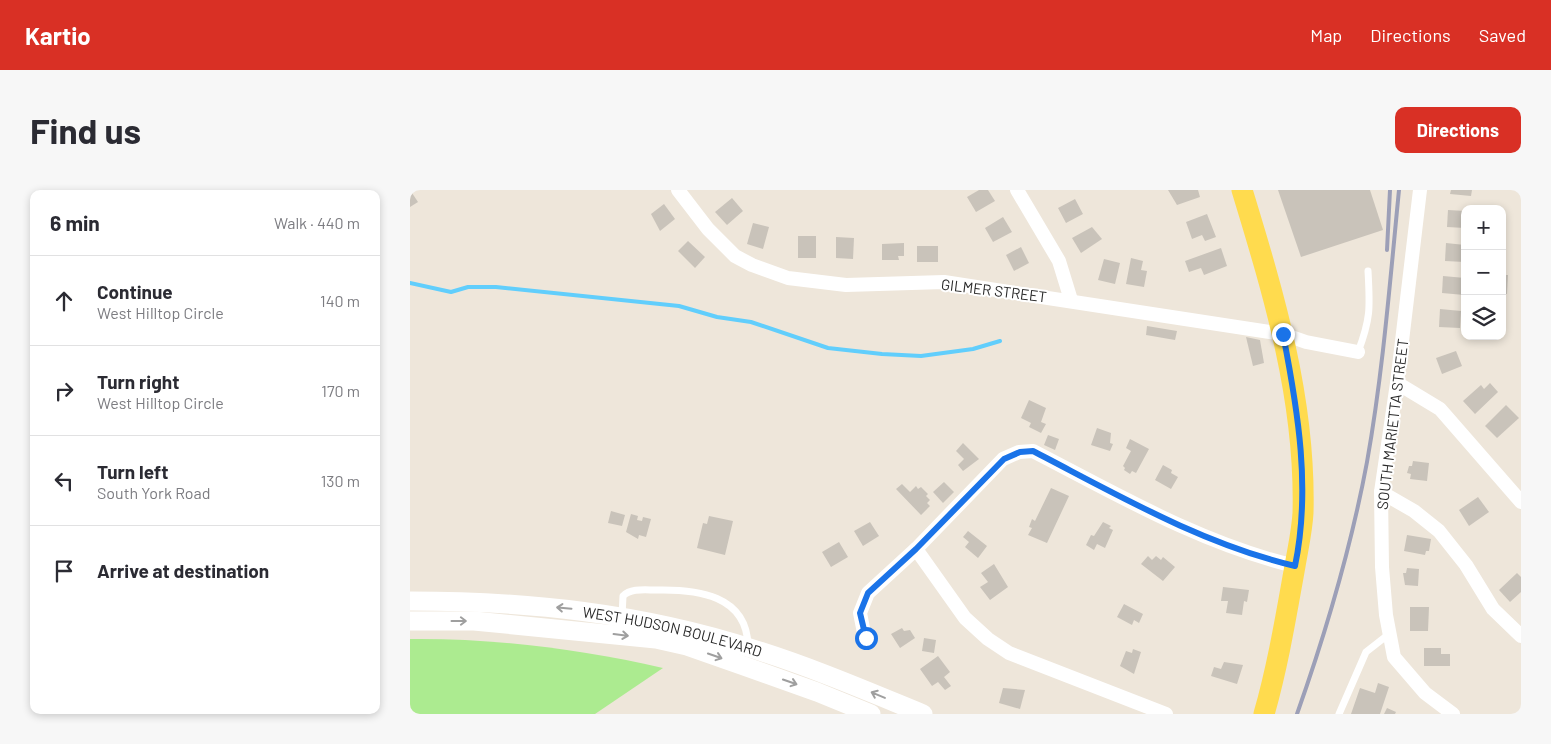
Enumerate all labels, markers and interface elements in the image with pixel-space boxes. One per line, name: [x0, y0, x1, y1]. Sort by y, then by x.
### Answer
text: Kartio: [25, 21, 91, 50]
text: Map: [1310, 24, 1342, 46]
text: Directions: [1370, 24, 1451, 46]
text: Saved: [1479, 24, 1526, 46]
button: Directions: [1395, 107, 1521, 153]
text: Find us: [30, 109, 141, 151]
map controls: [1461, 205, 1506, 340]
button: +: [1461, 205, 1506, 250]
text: 6 min: [50, 210, 100, 235]
text: Walk · 440 m: [274, 213, 360, 232]
button: −: [1461, 250, 1506, 295]
street label: GILMER STREET: [940, 275, 1048, 305]
text: Continue: [97, 280, 173, 303]
icon: ahead: [50, 287, 78, 315]
text: 140 m: [320, 291, 360, 310]
button: layers: [1461, 295, 1506, 340]
text: West Hilltop Circle: [97, 303, 224, 322]
route end: [1272, 323, 1295, 346]
street label: SOUTH MARIETTA STREET: [1373, 337, 1411, 511]
text: Turn right: [97, 370, 179, 393]
icon: right: [50, 377, 78, 405]
text: 170 m: [321, 381, 360, 400]
text: West Hilltop Circle: [97, 393, 224, 412]
text: Turn left: [97, 460, 168, 483]
icon: left: [50, 467, 78, 495]
text: 130 m: [321, 471, 360, 490]
text: South York Road: [97, 483, 211, 502]
icon: arrive: [50, 557, 78, 585]
text: Arrive at destination: [97, 559, 269, 582]
street label: WEST HUDSON BOULEVARD: [582, 602, 764, 660]
one-way arrow: [556, 603, 572, 613]
one-way arrow: [450, 616, 466, 626]
route start: [855, 627, 878, 650]
one-way arrow: [612, 630, 628, 640]
one-way arrow: [707, 652, 723, 661]
one-way arrow: [782, 678, 797, 687]
one-way arrow: [870, 690, 885, 699]

